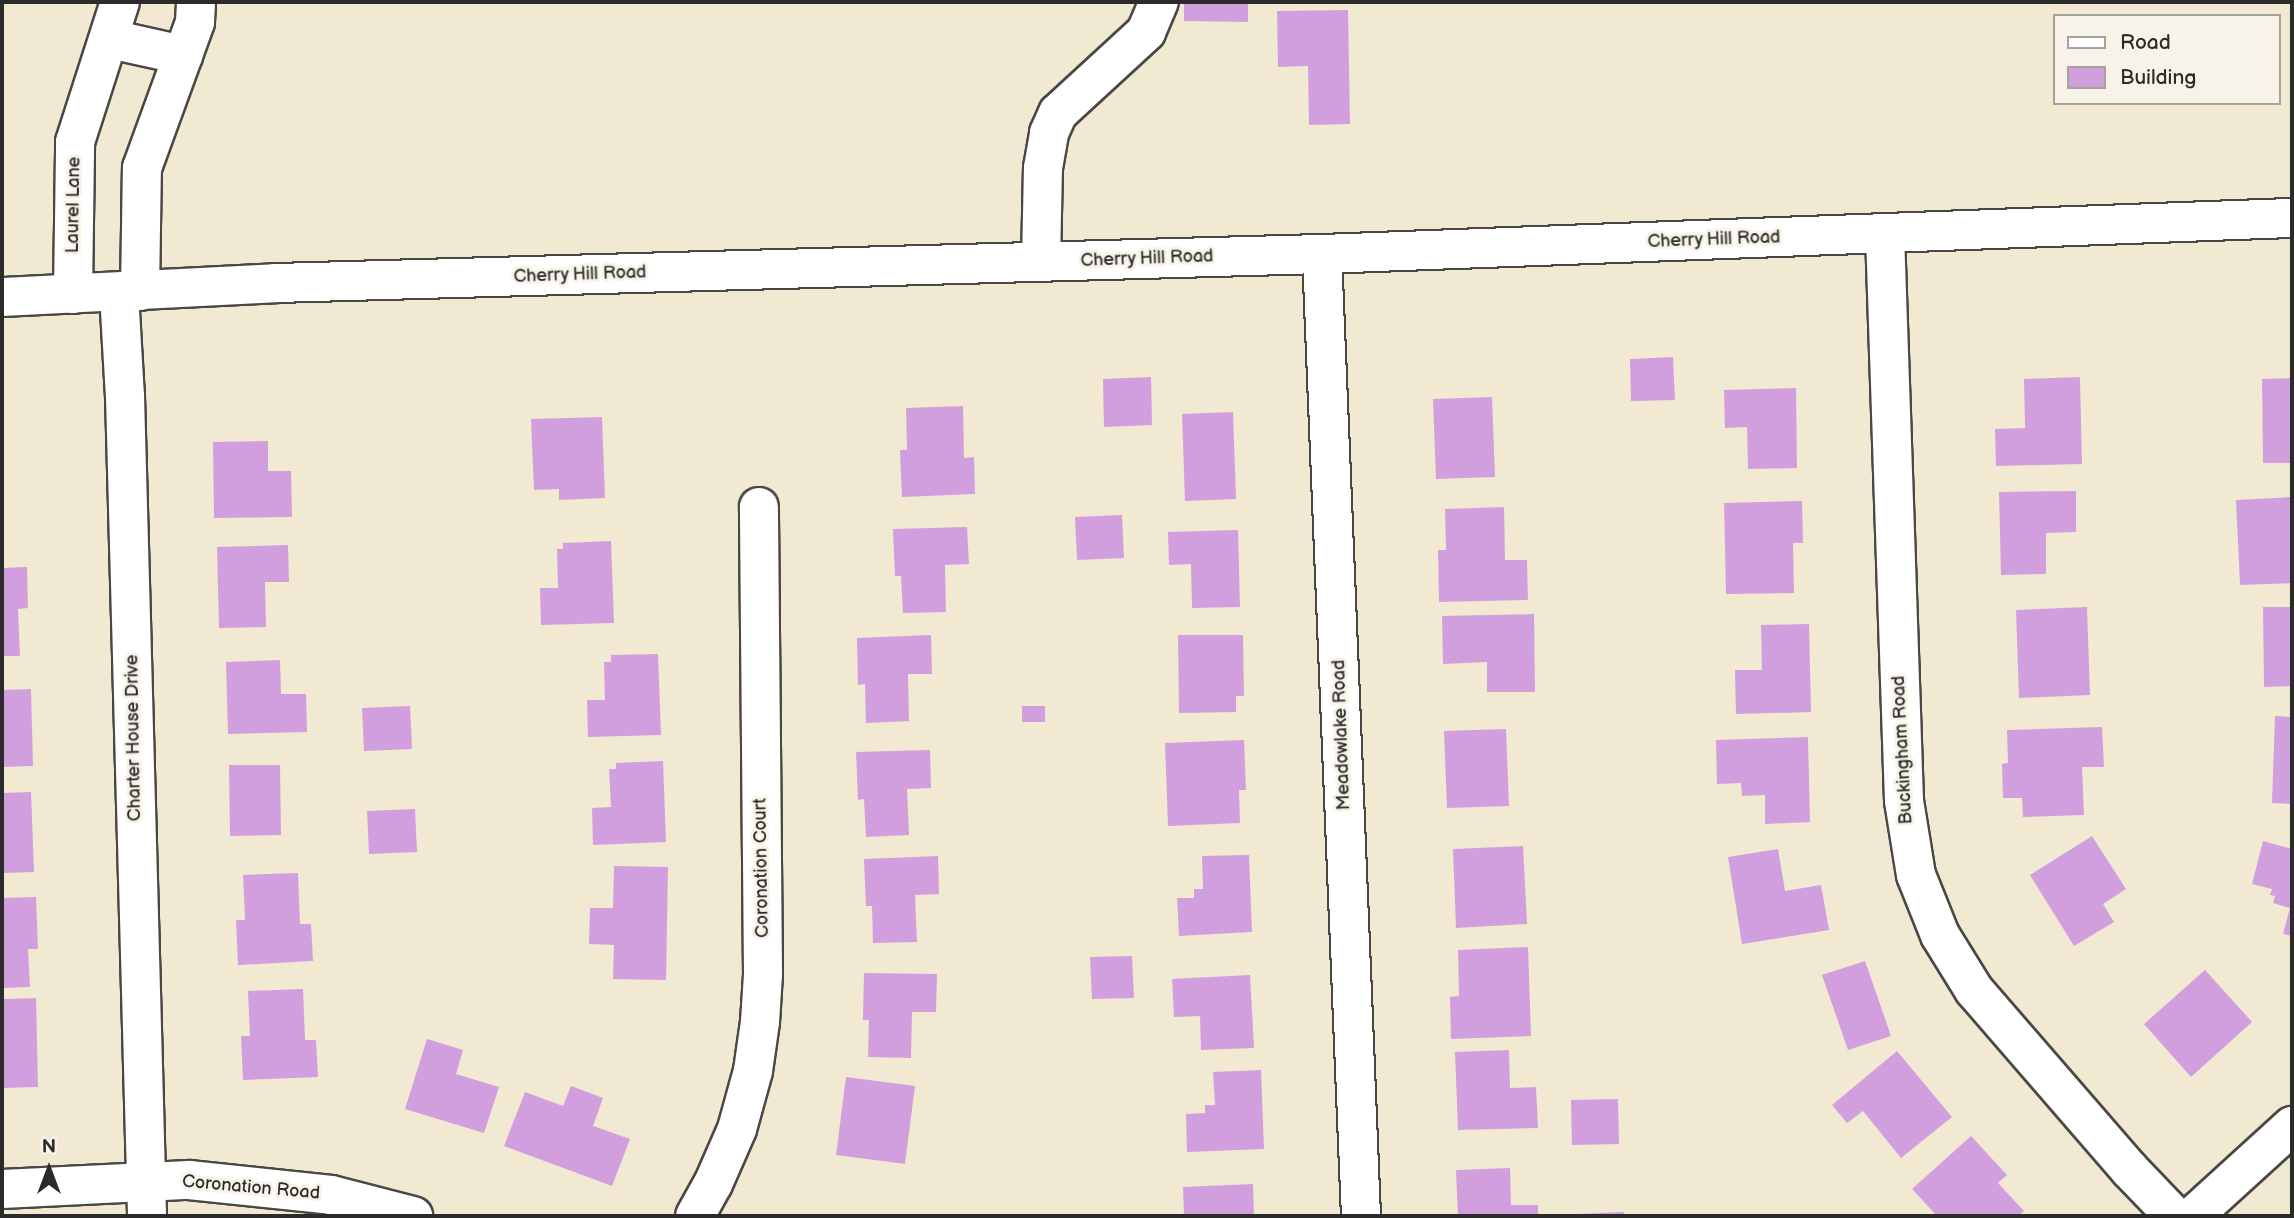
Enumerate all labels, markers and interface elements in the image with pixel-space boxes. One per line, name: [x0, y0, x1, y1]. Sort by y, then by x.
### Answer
legend: [2052, 14, 2280, 105]
text: Road: [2120, 30, 2171, 55]
text: Building: [2120, 65, 2196, 90]
street label: Laurel Lane: [62, 157, 86, 253]
street label: Cherry Hill Road: [1647, 227, 1781, 253]
street label: Cherry Hill Road: [1080, 246, 1214, 272]
street label: Cherry Hill Road: [513, 262, 647, 288]
street label: Charter House Drive: [122, 655, 146, 821]
street label: Meadowlake Road: [1329, 659, 1355, 811]
street label: Buckingham Road: [1888, 675, 1918, 825]
street label: Coronation Court: [750, 798, 774, 938]
north arrow: [14, 1134, 84, 1204]
text: N: [42, 1136, 56, 1159]
street label: Coronation Road: [181, 1171, 321, 1205]

